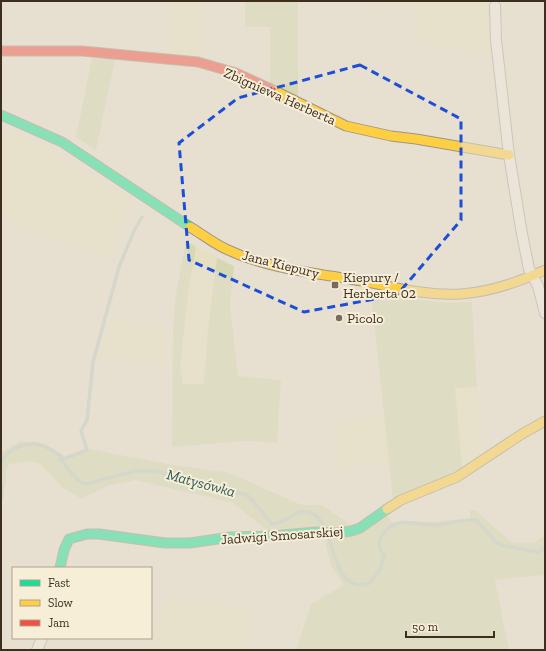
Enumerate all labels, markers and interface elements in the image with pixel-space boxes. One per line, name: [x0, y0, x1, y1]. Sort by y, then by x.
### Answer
street label: Zbigniewa Herberta: [221, 64, 339, 129]
street label: Jana Kiepury: [241, 247, 322, 282]
place label: Kiepury / Herberta 02: [343, 269, 416, 302]
marker: Kiepury / Herberta 02: [330, 280, 340, 290]
place label: Picolo: [347, 310, 384, 327]
marker: Picolo: [334, 313, 344, 323]
water label: Matysówka: [165, 465, 237, 501]
street label: Jadwigi Smosarskiej: [220, 523, 344, 548]
legend: [12, 567, 152, 639]
text: Fast: [48, 576, 71, 590]
text: Slow: [48, 596, 74, 610]
scale bar: [406, 613, 494, 639]
text: Jam: [48, 616, 70, 630]
text: 50 m: [412, 620, 439, 634]

